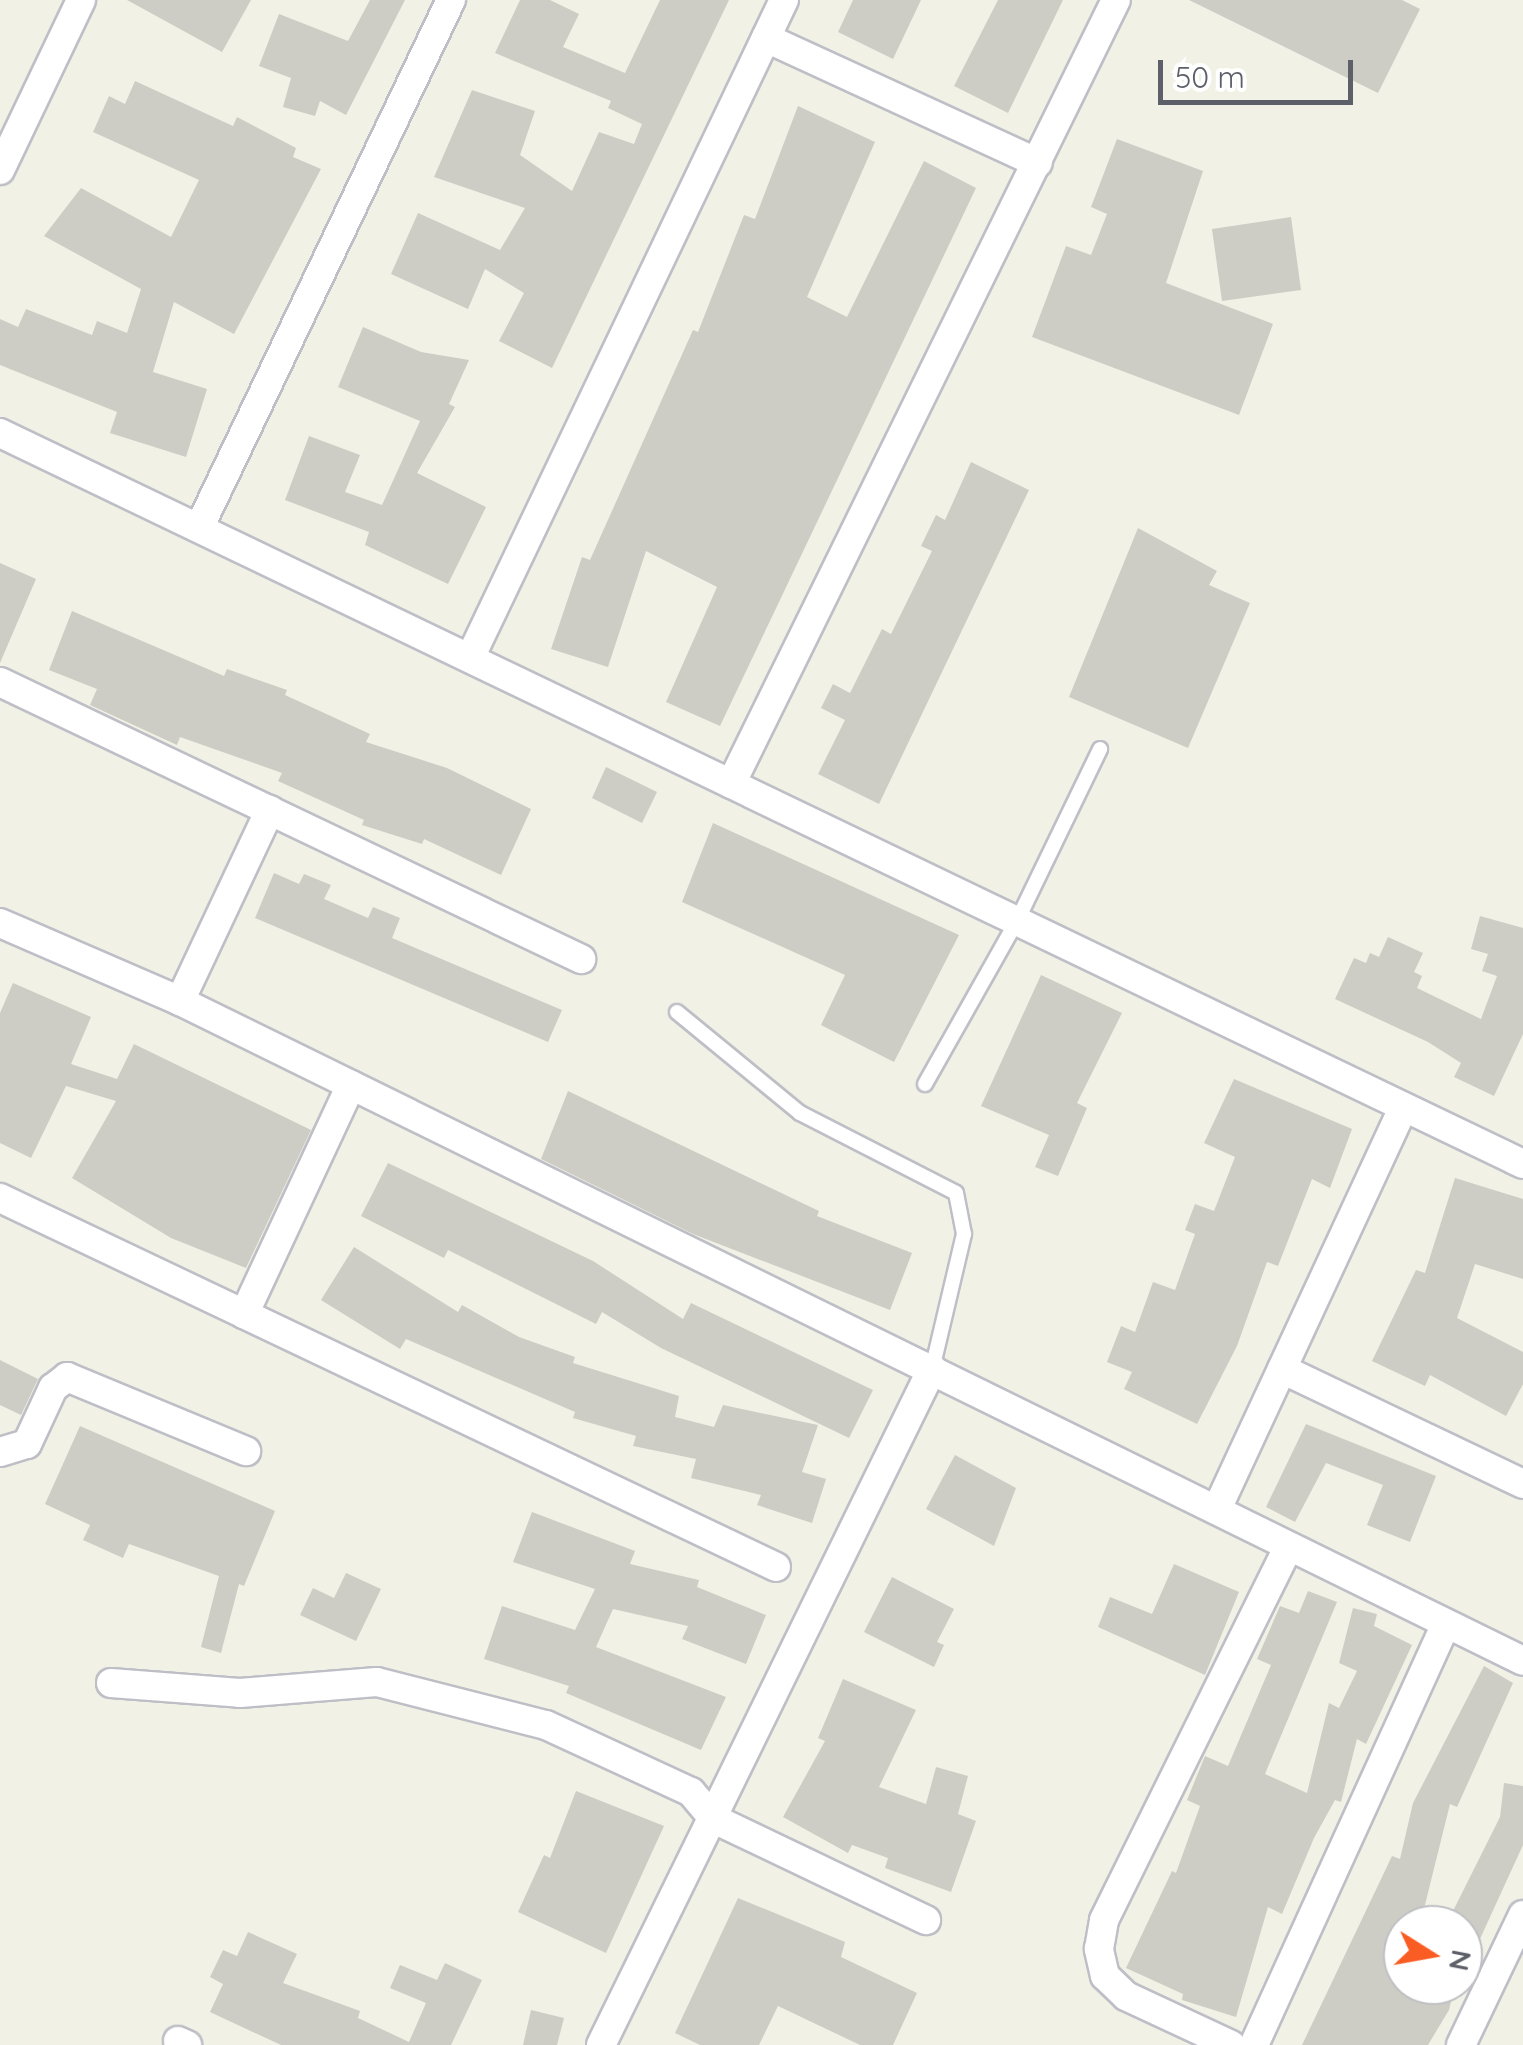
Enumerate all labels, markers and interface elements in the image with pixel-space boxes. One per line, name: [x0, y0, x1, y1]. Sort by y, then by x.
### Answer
scale bar: [1163, 40, 1358, 102]
text: 50 m: [1175, 58, 1245, 96]
north arrow: [1383, 1905, 1483, 2005]
text: N: [1442, 1947, 1480, 1974]

